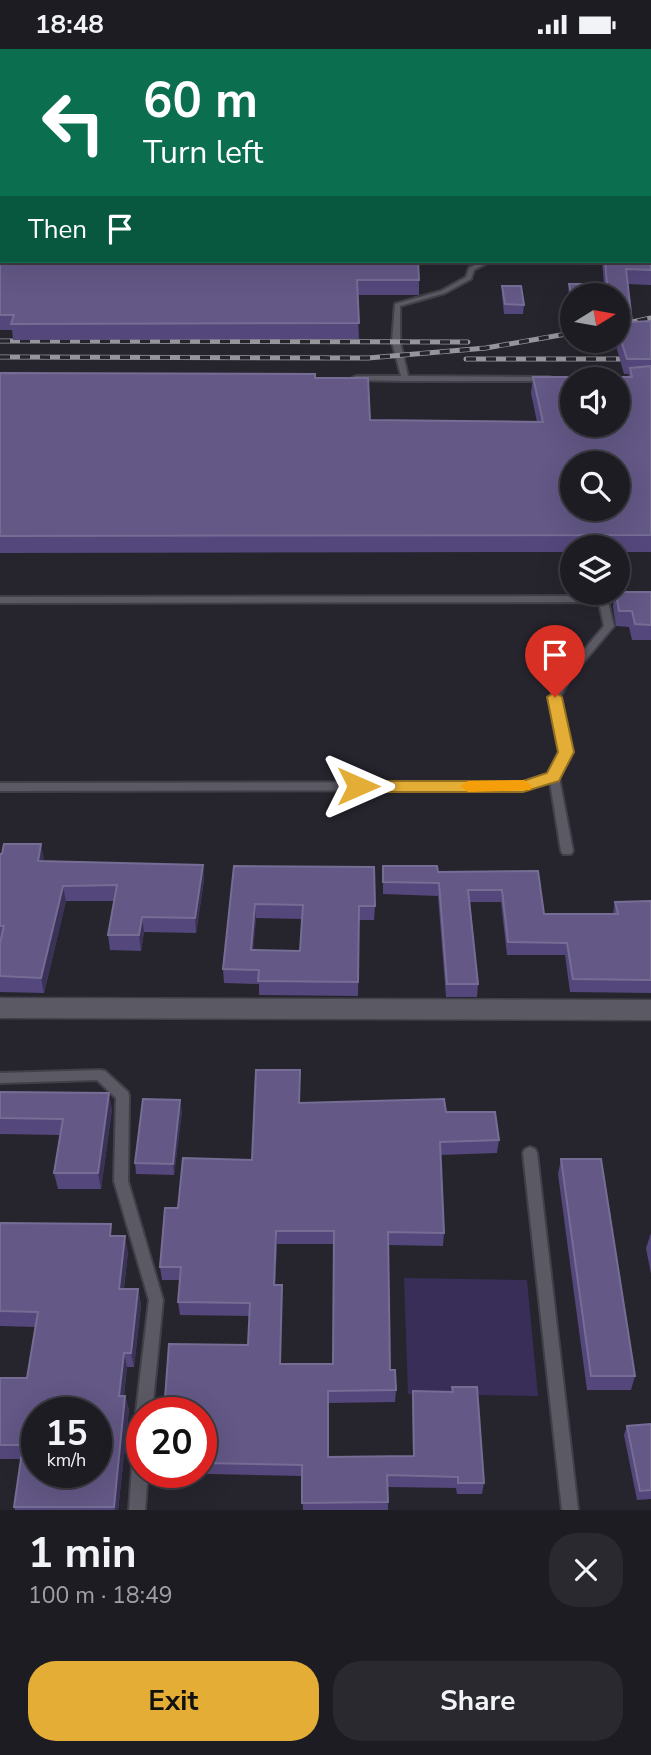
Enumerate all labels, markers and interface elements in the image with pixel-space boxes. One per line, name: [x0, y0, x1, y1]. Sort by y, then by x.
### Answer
text: 18:48: [35, 7, 104, 42]
text: 60 m: [143, 67, 258, 134]
icon: left: [28, 77, 119, 168]
text: Turn left: [143, 131, 263, 174]
icon: arrive: [101, 210, 139, 248]
text: Then: [28, 212, 87, 247]
north arrow: [560, 283, 630, 353]
map controls: [560, 283, 630, 605]
button: sound: [560, 367, 630, 437]
button: search: [560, 451, 630, 521]
button: layers: [560, 535, 630, 605]
pin: [525, 625, 585, 697]
icon: arrive: [536, 636, 574, 674]
position arrow: [321, 749, 395, 823]
speed limit sign: 20: [126, 1397, 217, 1488]
text: 15: [45, 1410, 88, 1457]
text: km/h: [47, 1448, 86, 1472]
text: 1 min: [28, 1525, 137, 1582]
button: close: [549, 1533, 623, 1607]
text: 100 m · 18:49: [28, 1580, 173, 1611]
button: Exit: [28, 1661, 319, 1741]
button: Share: [333, 1661, 623, 1741]

